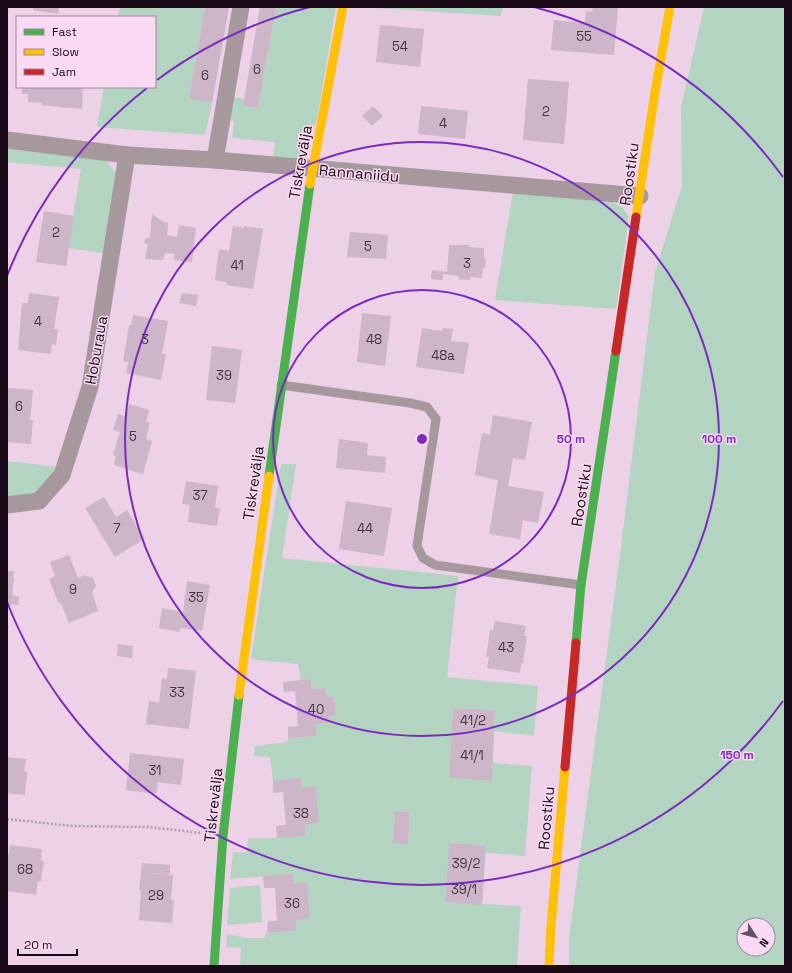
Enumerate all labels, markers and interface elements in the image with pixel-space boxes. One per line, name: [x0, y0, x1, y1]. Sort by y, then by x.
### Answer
legend: [16, 16, 156, 88]
text: Fast: [52, 24, 77, 40]
house number: 55: [576, 28, 592, 45]
house number: 54: [392, 38, 408, 55]
text: Slow: [52, 44, 79, 60]
house number: 6: [253, 61, 261, 78]
text: Jam: [52, 64, 76, 80]
house number: 6: [201, 67, 209, 84]
house number: 2: [542, 103, 550, 120]
house number: 4: [439, 115, 447, 132]
street label: Tiskrevälja: [284, 123, 316, 200]
street label: Roostiku: [615, 141, 643, 207]
street label: Rannaniidu: [318, 160, 400, 186]
house number: 2: [52, 224, 60, 241]
house number: 5: [364, 238, 372, 255]
house number: 3: [463, 255, 471, 272]
house number: 41: [230, 257, 244, 274]
house number: 4: [34, 313, 42, 330]
street label: Hoburaua: [81, 314, 111, 386]
house number: 3: [141, 331, 149, 348]
house number: 48: [366, 331, 382, 348]
house number: 48a: [431, 347, 455, 364]
house number: 39: [216, 367, 232, 384]
house number: 6: [15, 398, 23, 415]
house number: 5: [129, 428, 137, 445]
text: 50 m: [557, 431, 585, 447]
text: 100 m: [702, 431, 736, 447]
centre of rings: [415, 432, 429, 446]
street label: Tiskrevälja: [238, 444, 268, 521]
street label: Roostiku: [567, 462, 595, 528]
house number: 37: [192, 487, 208, 504]
house number: 7: [113, 520, 121, 537]
house number: 44: [357, 520, 373, 537]
house number: 9: [69, 581, 77, 598]
house number: 35: [188, 589, 204, 606]
house number: 43: [498, 639, 514, 656]
house number: 33: [169, 684, 185, 701]
house number: 40: [308, 701, 324, 718]
house number: 41/2: [460, 712, 486, 729]
house number: 41/1: [460, 747, 484, 764]
text: 150 m: [720, 747, 754, 763]
house number: 31: [148, 762, 162, 779]
street label: Tiskrevälja: [200, 766, 226, 843]
street label: Roostiku: [534, 786, 558, 850]
house number: 38: [293, 805, 309, 822]
house number: 39/2: [452, 855, 480, 872]
house number: 68: [17, 861, 33, 878]
house number: 39/1: [451, 881, 477, 898]
house number: 29: [148, 887, 164, 904]
house number: 36: [284, 895, 300, 912]
north arrow: [736, 917, 776, 957]
scale bar: [18, 931, 77, 957]
text: N: [756, 936, 772, 950]
text: 20 m: [24, 937, 52, 953]

